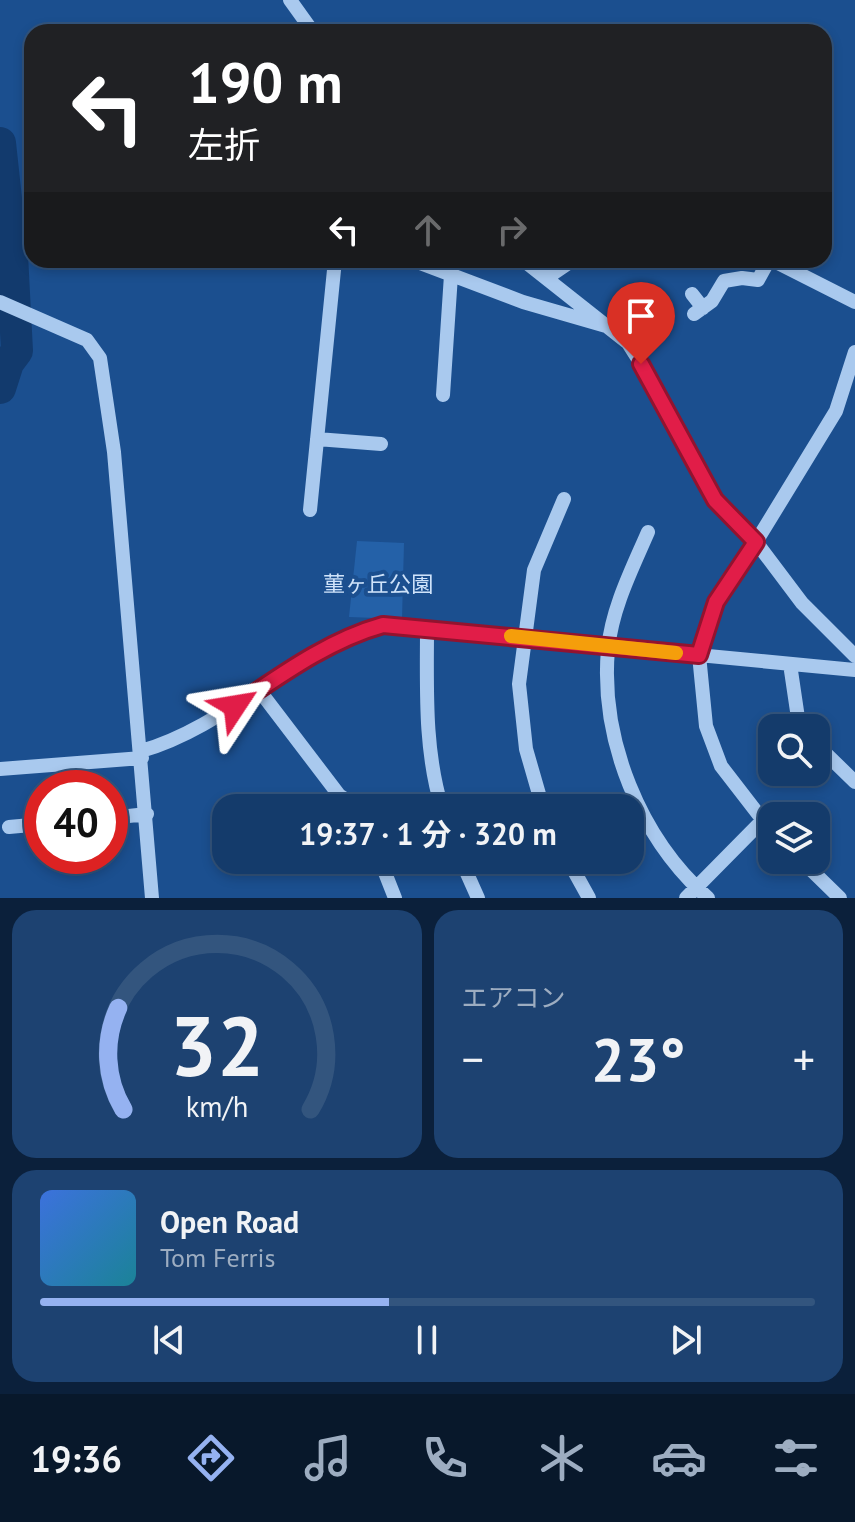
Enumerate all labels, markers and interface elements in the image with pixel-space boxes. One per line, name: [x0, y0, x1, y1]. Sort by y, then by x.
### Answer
text: 190 m: [188, 46, 343, 118]
icon: left: [56, 56, 160, 160]
text: 左折: [188, 121, 260, 168]
icon: left: [322, 208, 366, 252]
icon: ahead: [406, 208, 450, 252]
icon: right: [490, 208, 534, 252]
pin: [607, 282, 675, 364]
icon: arrive: [619, 294, 663, 338]
park label: 菫ヶ丘公園: [323, 570, 433, 598]
position arrow: [193, 664, 277, 748]
map controls: [758, 714, 830, 874]
button: search: [758, 714, 830, 786]
speed limit sign: 40: [24, 770, 128, 874]
button: layers: [758, 802, 830, 874]
text: 19:37 · 1 分 · 320 m: [299, 814, 557, 853]
text: エアコン: [462, 981, 566, 1014]
text: 32: [170, 991, 264, 1099]
text: 23°: [591, 1020, 685, 1098]
text: −: [462, 1030, 484, 1087]
text: +: [793, 1030, 815, 1087]
text: km/h: [185, 1088, 248, 1125]
text: Open Road: [160, 1202, 299, 1241]
text: Tom Ferris: [160, 1241, 275, 1274]
icon: previous: [147, 1318, 191, 1362]
icon: pause: [405, 1318, 449, 1362]
icon: next: [664, 1318, 708, 1362]
icon: directions: [183, 1430, 239, 1486]
icon: music: [300, 1430, 356, 1486]
icon: phone: [417, 1430, 473, 1486]
icon: climate: [534, 1430, 590, 1486]
icon: car: [651, 1430, 707, 1486]
icon: filters: [768, 1430, 824, 1486]
text: 19:36: [31, 1435, 122, 1482]

